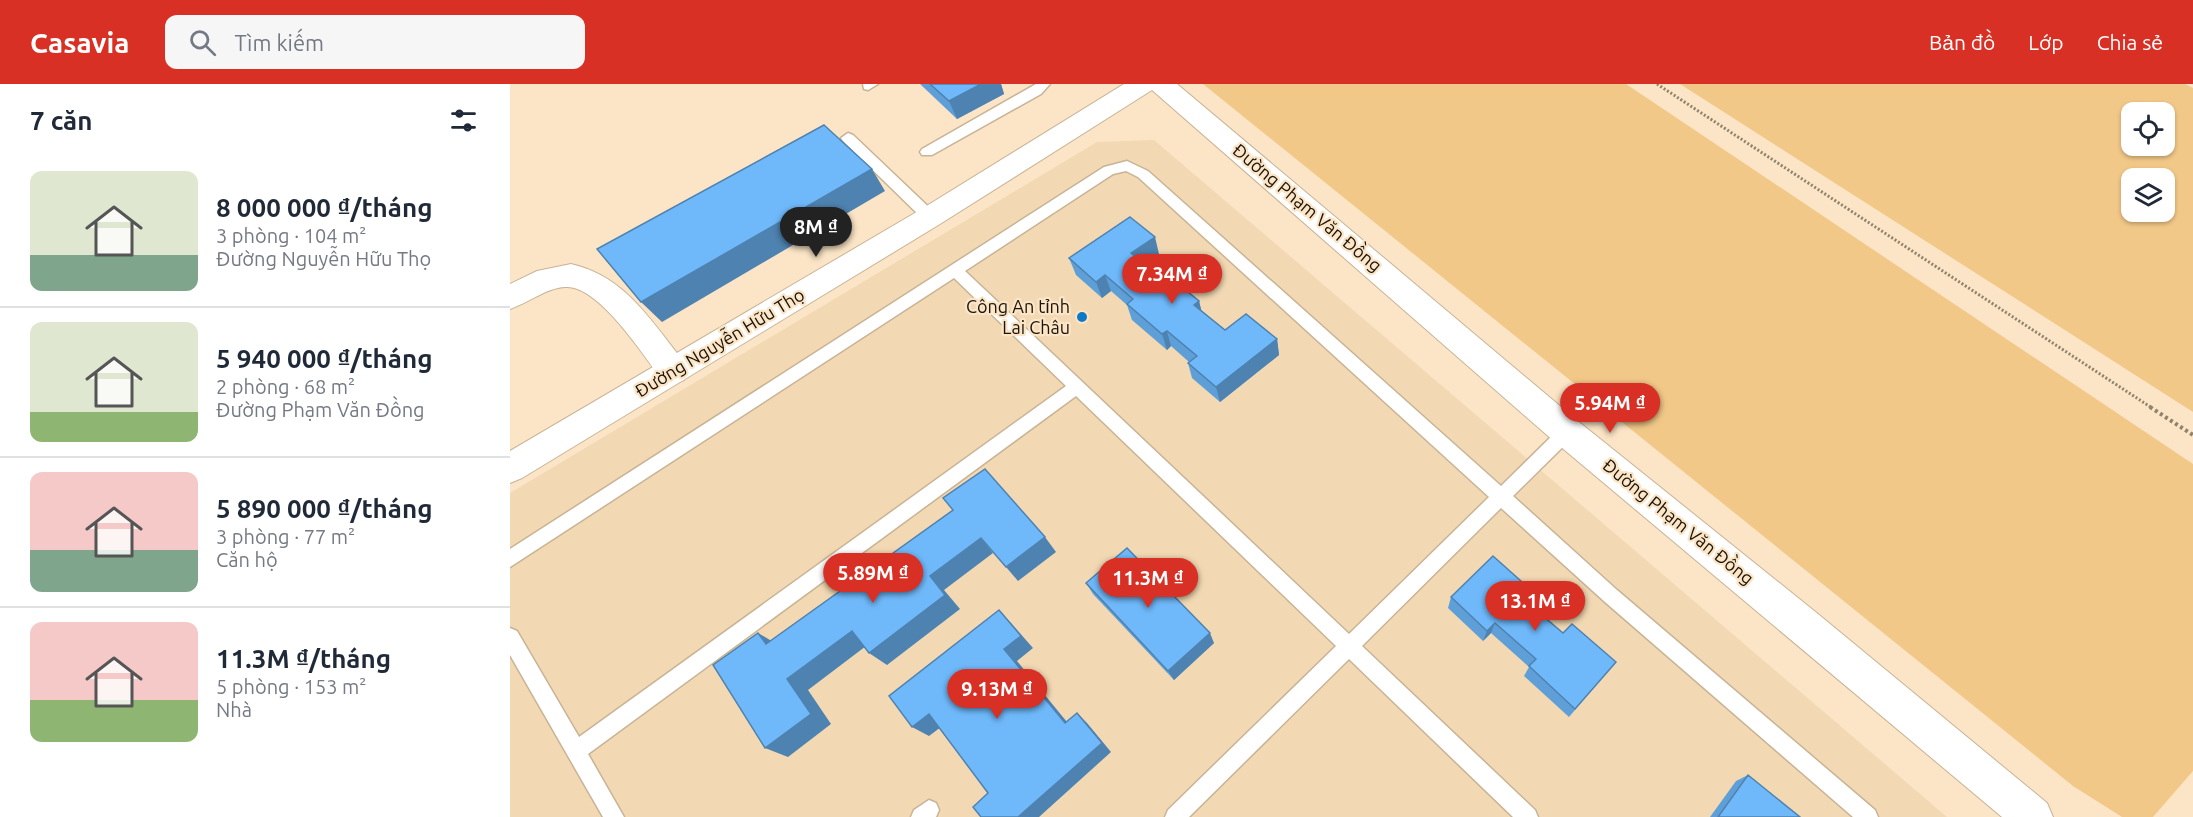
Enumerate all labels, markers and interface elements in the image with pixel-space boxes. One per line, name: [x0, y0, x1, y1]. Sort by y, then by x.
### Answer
search box: [165, 15, 585, 69]
icon: search: [186, 26, 219, 59]
text: Casavia: [30, 27, 129, 58]
text: Tìm kiếm: [234, 30, 324, 55]
text: Bản đồ: [1929, 30, 1995, 54]
text: Lớp: [2028, 30, 2064, 54]
text: Chia sẻ: [2097, 30, 2163, 54]
map controls: [2121, 102, 2175, 222]
button: locate: [2121, 102, 2175, 156]
icon: filters: [447, 104, 480, 137]
text: 7 căn: [30, 106, 92, 135]
street label: Đường Phạm Văn Đồng: [1229, 137, 1388, 275]
button: layers: [2121, 168, 2175, 222]
text: 8 000 000 ₫/tháng: [216, 193, 432, 222]
icon: home: [78, 195, 150, 267]
pin: 8M ₫: [780, 207, 852, 258]
text: 8M ₫: [794, 215, 838, 238]
text: 3 phòng · 104 m²: [216, 224, 367, 247]
text: Đường Nguyễn Hữu Thọ: [216, 247, 431, 270]
pin: 7.34M ₫: [1117, 254, 1227, 305]
text: 7.34M ₫: [1136, 262, 1208, 285]
street label: Đường Nguyễn Hữu Thọ: [630, 282, 808, 401]
place label: Công An tỉnh Lai Châu: [966, 296, 1070, 337]
marker: Công An tỉnh Lai Châu: [1075, 310, 1089, 324]
text: 5 940 000 ₫/tháng: [216, 344, 432, 373]
icon: home: [78, 346, 150, 418]
text: 2 phòng · 68 m²: [216, 375, 355, 398]
pin: 5.94M ₫: [1555, 383, 1665, 434]
text: 5.94M ₫: [1574, 391, 1646, 414]
text: Đường Phạm Văn Đồng: [216, 398, 425, 421]
street label: Đường Phạm Văn Đồng: [1599, 452, 1759, 588]
text: 5 890 000 ₫/tháng: [216, 494, 432, 523]
icon: home: [78, 496, 150, 568]
text: 3 phòng · 77 m²: [216, 525, 355, 548]
text: Căn hộ: [216, 548, 278, 571]
pin: 5.89M ₫: [818, 553, 928, 604]
pin: 11.3M ₫: [1093, 558, 1203, 609]
text: 5.89M ₫: [837, 561, 909, 584]
text: 11.3M ₫: [1112, 566, 1184, 589]
pin: 13.1M ₫: [1480, 581, 1590, 632]
text: 13.1M ₫: [1499, 589, 1571, 612]
text: 11.3M ₫/tháng: [216, 644, 391, 673]
icon: home: [78, 646, 150, 718]
pin: 9.13M ₫: [942, 669, 1052, 720]
text: 5 phòng · 153 m²: [216, 675, 367, 698]
text: 9.13M ₫: [961, 677, 1033, 700]
text: Nhà: [216, 698, 252, 721]

